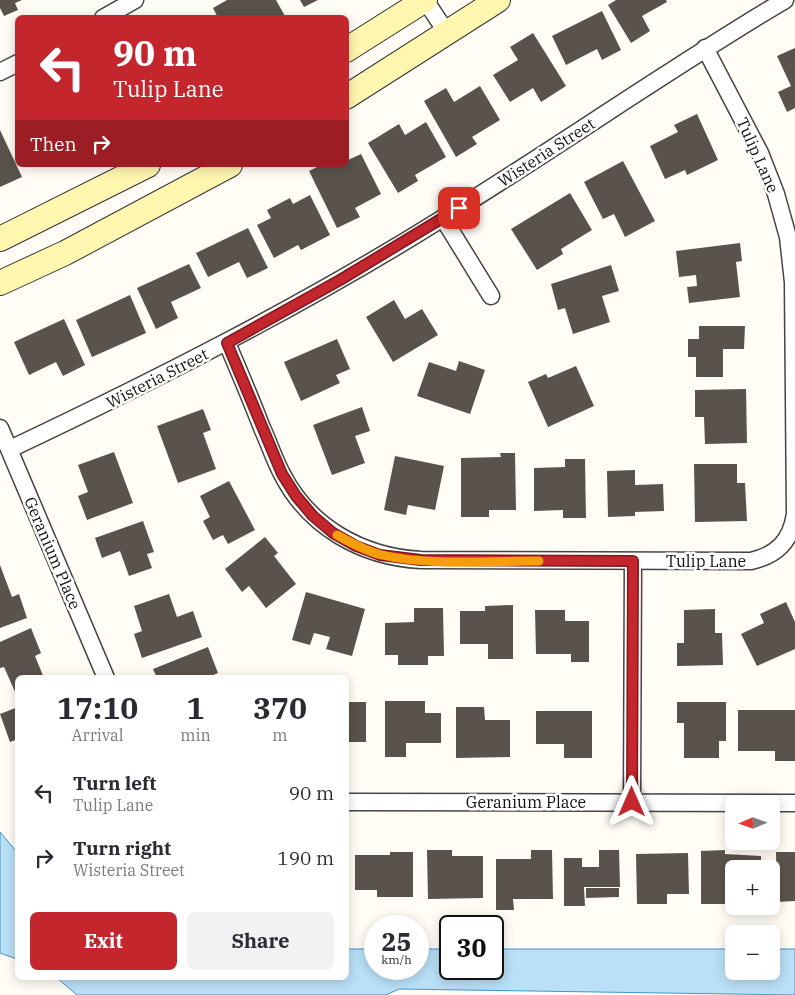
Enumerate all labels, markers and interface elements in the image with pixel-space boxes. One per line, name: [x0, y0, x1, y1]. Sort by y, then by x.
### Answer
text: 90 m: [113, 30, 197, 76]
icon: left: [30, 35, 95, 100]
text: Tulip Lane: [113, 74, 224, 103]
street label: Wisteria Street: [494, 113, 599, 191]
street label: Tulip Lane: [733, 114, 783, 196]
icon: right: [87, 130, 115, 158]
text: Then: [30, 132, 77, 156]
pin: [438, 187, 480, 229]
icon: arrive: [445, 194, 473, 222]
street label: Wisteria Street: [103, 344, 212, 412]
street label: Geranium Place: [20, 494, 86, 612]
street label: Tulip Lane: [666, 551, 746, 571]
text: 17:10: [57, 688, 138, 727]
text: 1: [187, 688, 205, 727]
text: 370: [253, 688, 307, 727]
text: Arrival: [72, 725, 124, 745]
text: min: [180, 725, 211, 745]
text: m: [272, 725, 288, 745]
text: Turn left: [73, 771, 156, 795]
position arrow: [605, 775, 657, 827]
icon: left: [30, 779, 58, 807]
text: 90 m: [289, 781, 334, 805]
street label: Geranium Place: [466, 792, 586, 812]
text: Tulip Lane: [73, 795, 153, 815]
north arrow: [725, 795, 780, 850]
map controls: [725, 795, 780, 980]
text: Turn right: [73, 836, 171, 860]
icon: right: [30, 844, 58, 872]
text: 190 m: [277, 846, 334, 870]
text: Wisteria Street: [73, 860, 185, 880]
button: +: [725, 860, 780, 915]
button: Exit: [30, 912, 177, 970]
button: Share: [187, 912, 334, 970]
speed limit sign: 30: [439, 915, 504, 980]
text: 25: [381, 925, 412, 958]
button: −: [725, 925, 780, 980]
text: km/h: [381, 952, 412, 967]

